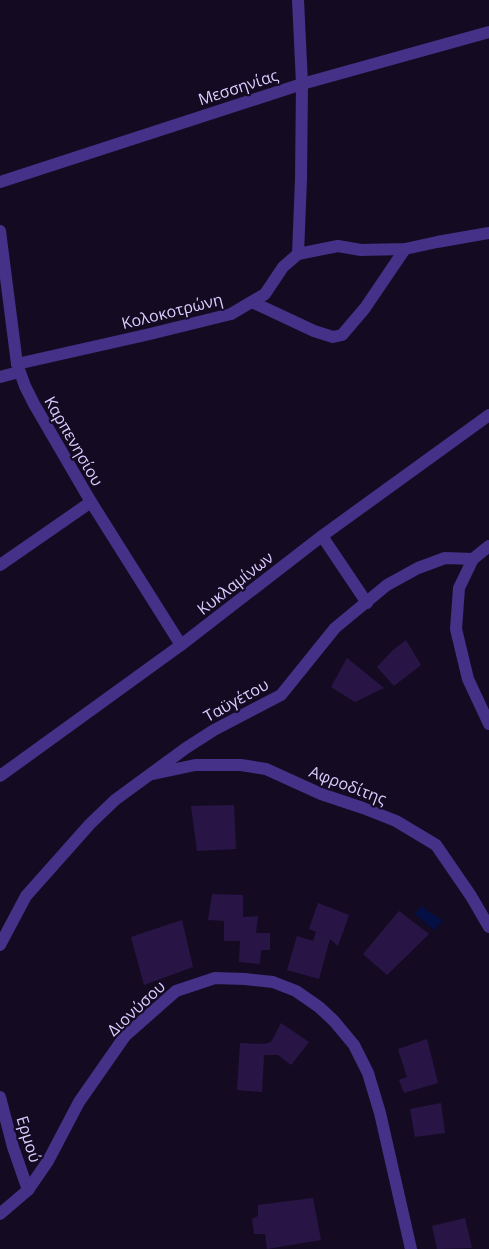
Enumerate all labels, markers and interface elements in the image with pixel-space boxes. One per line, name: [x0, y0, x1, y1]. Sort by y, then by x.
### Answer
street label: Μεσσηνίας: [195, 64, 281, 110]
street label: Κολοκοτρώνη: [119, 288, 225, 334]
street label: Καρπενησίου: [39, 392, 109, 490]
street label: Κυκλαμίνων: [192, 546, 278, 620]
street label: Ταϋγέτου: [200, 673, 272, 727]
street label: Αφροδίτης: [306, 760, 390, 810]
street label: Διονύσου: [102, 975, 170, 1041]
street label: Ερμού: [11, 1113, 47, 1165]

